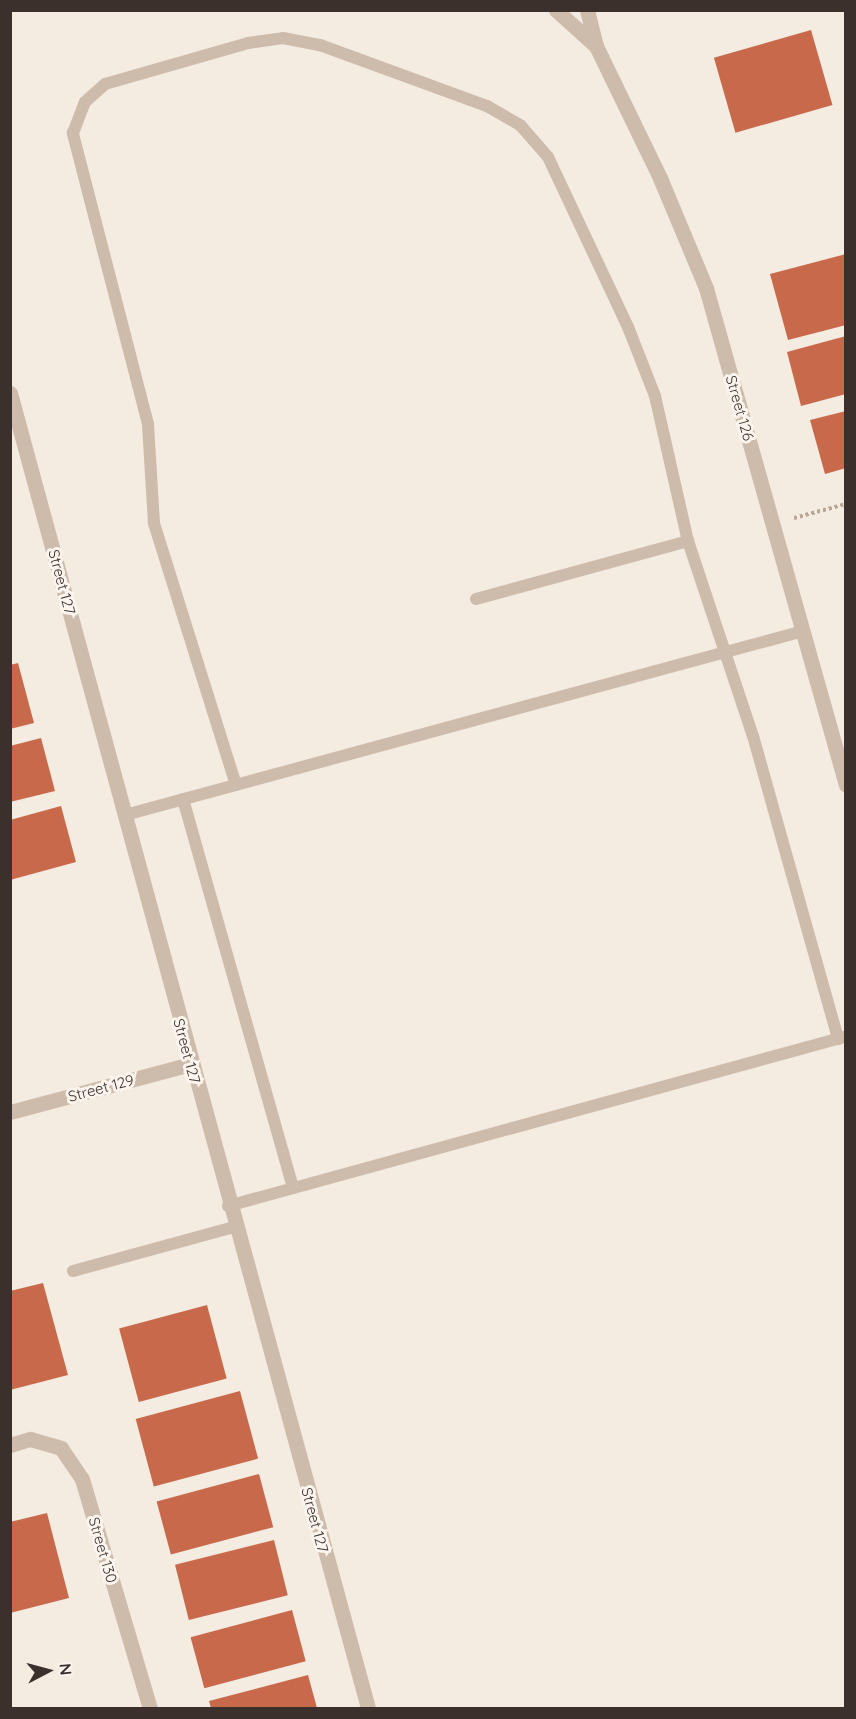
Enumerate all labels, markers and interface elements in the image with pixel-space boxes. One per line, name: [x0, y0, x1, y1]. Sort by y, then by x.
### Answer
street label: Street 126: [722, 373, 758, 443]
street label: Street 127: [45, 548, 79, 616]
street label: Street 127: [170, 1017, 204, 1085]
street label: Street 129: [66, 1071, 136, 1105]
street label: Street 127: [298, 1486, 332, 1554]
street label: Street 130: [85, 1515, 121, 1585]
north arrow: [18, 1641, 78, 1701]
text: N: [55, 1662, 76, 1676]

